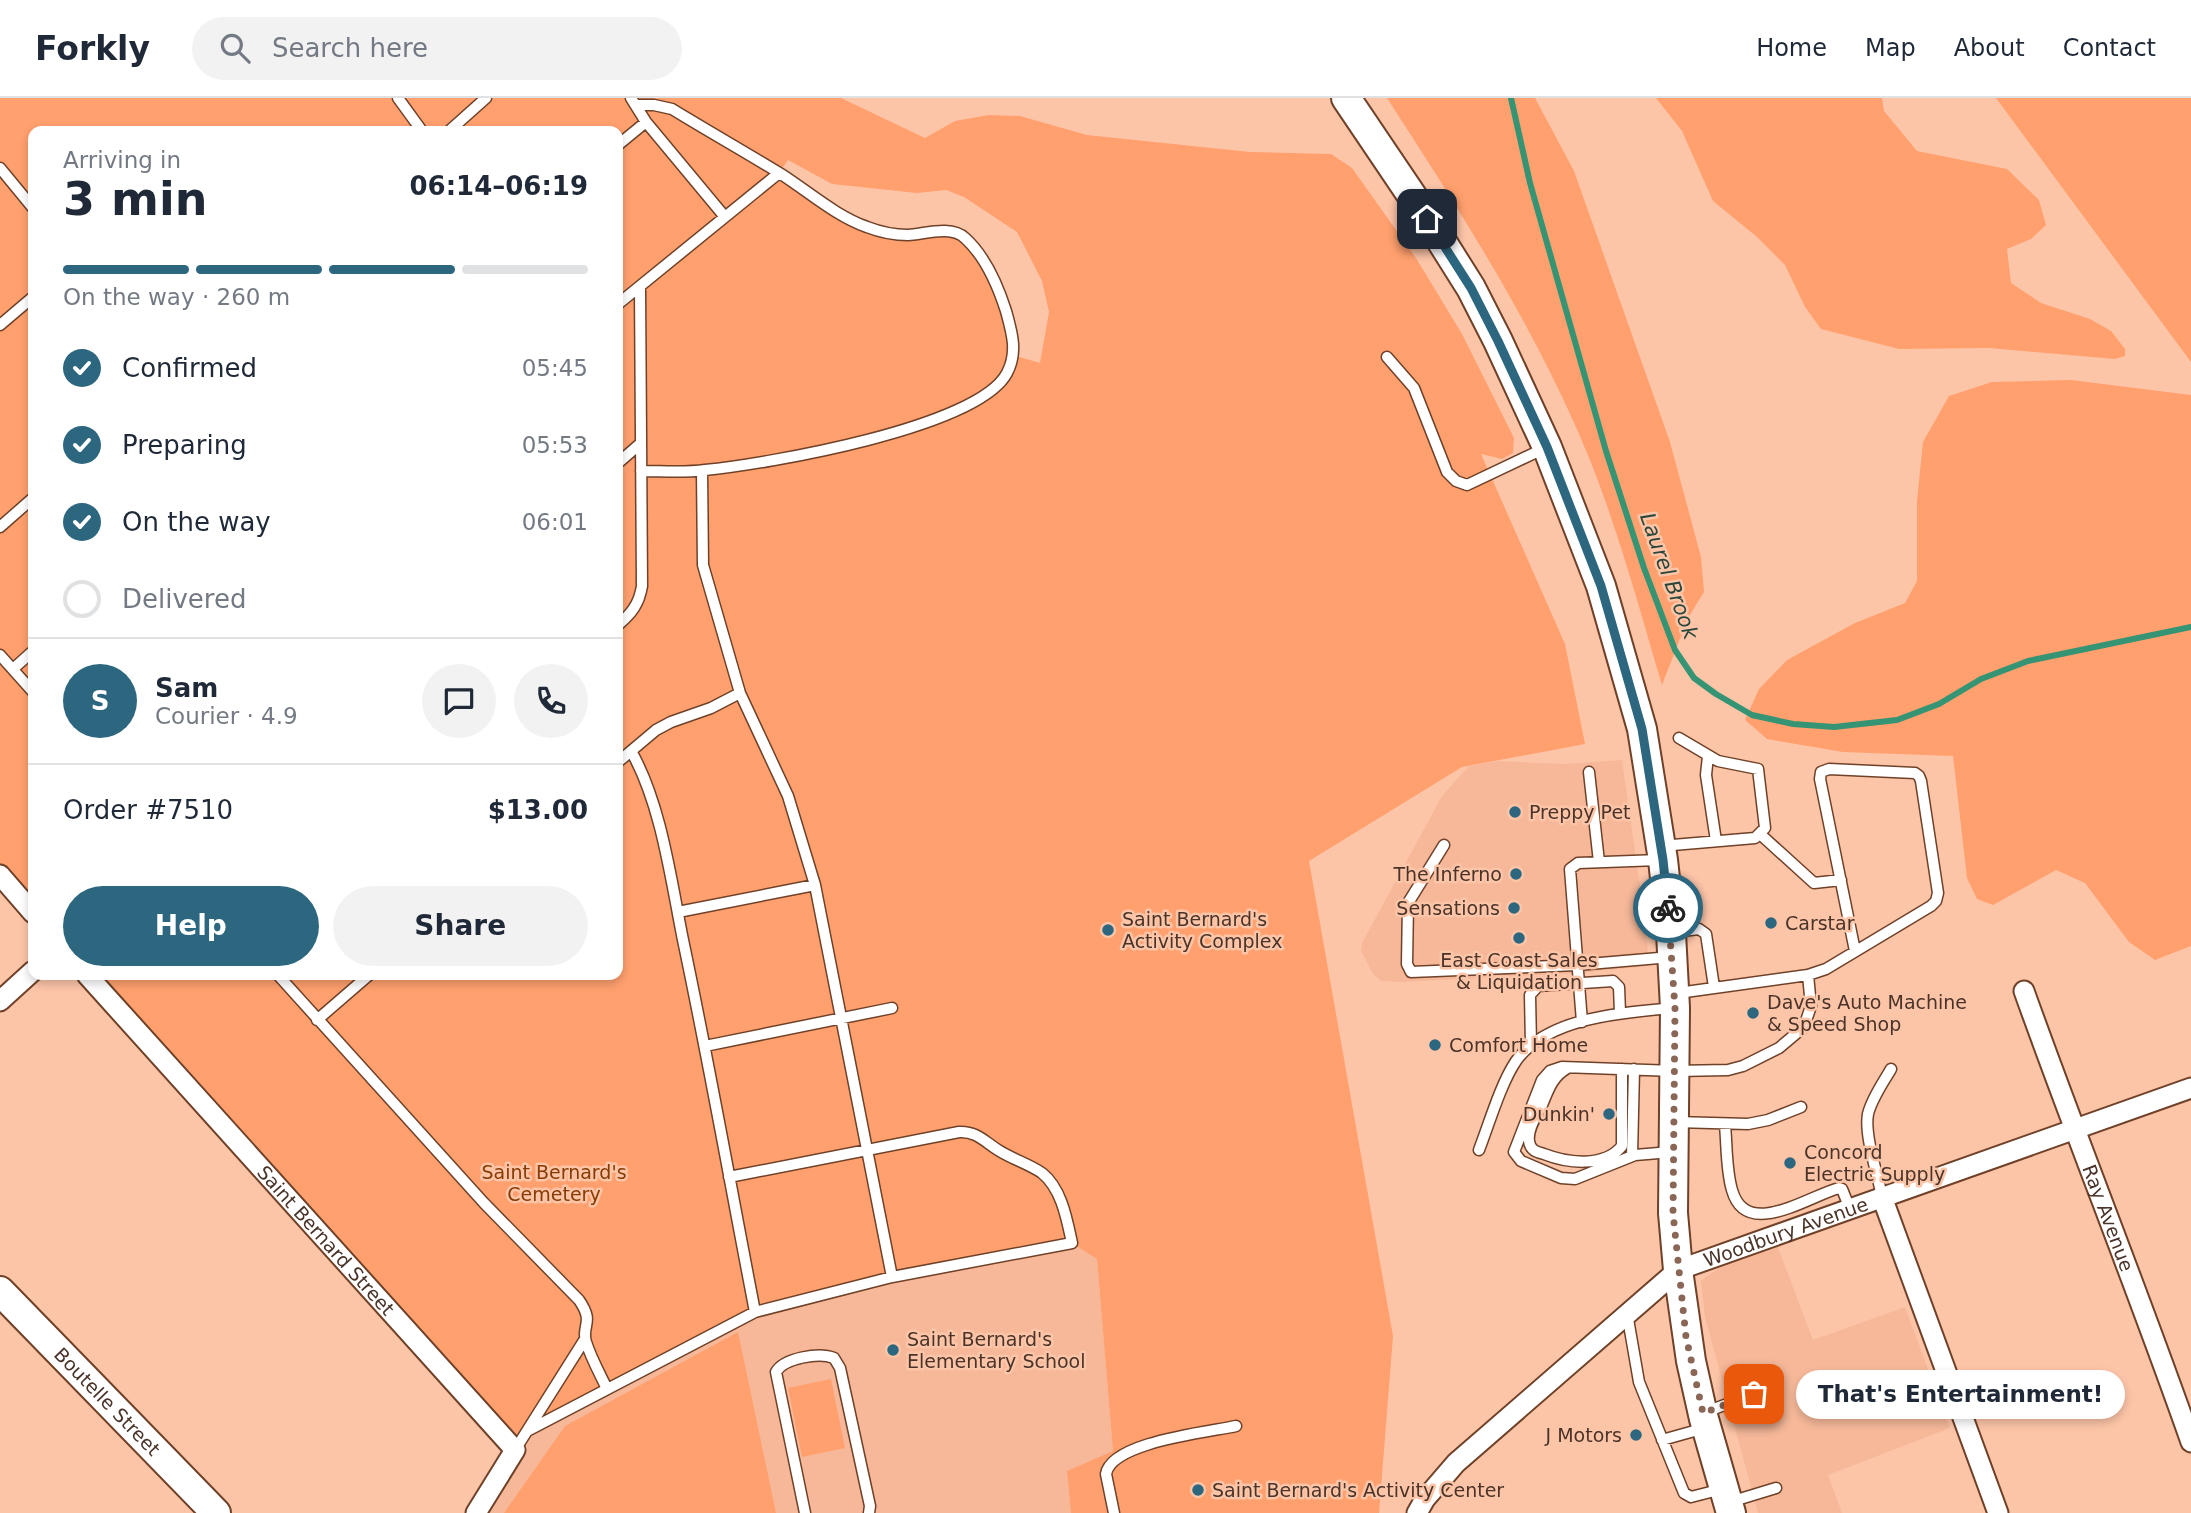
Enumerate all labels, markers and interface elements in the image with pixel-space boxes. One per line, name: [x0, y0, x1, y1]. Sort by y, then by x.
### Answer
search box: [192, 17, 682, 80]
text: Forkly: [35, 29, 150, 68]
icon: search: [216, 29, 254, 67]
text: Search here: [272, 33, 428, 63]
text: Home: [1756, 34, 1827, 62]
text: Map: [1865, 34, 1916, 62]
text: About: [1954, 34, 2025, 62]
text: Contact: [2063, 34, 2156, 62]
text: Arriving in: [63, 147, 181, 173]
text: 06:14–06:19: [409, 171, 588, 201]
text: 3 min: [63, 172, 207, 226]
pin: [1397, 189, 1457, 249]
icon: home: [1408, 200, 1446, 238]
text: On the way · 260 m: [63, 284, 290, 310]
icon: check: [63, 349, 101, 387]
text: Confirmed: [122, 353, 257, 383]
text: 05:45: [522, 355, 588, 381]
icon: check: [63, 426, 101, 464]
text: Preparing: [122, 430, 247, 460]
text: 05:53: [522, 432, 588, 458]
icon: check: [63, 503, 101, 541]
text: On the way: [122, 507, 271, 537]
text: 06:01: [522, 509, 588, 535]
water label: Laurel Brook: [1635, 509, 1703, 643]
text: Delivered: [122, 584, 246, 614]
button: chat: [422, 664, 496, 738]
button: phone: [514, 664, 588, 738]
text: Sam: [155, 673, 218, 703]
text: S: [91, 686, 109, 716]
text: Courier · 4.9: [155, 703, 298, 729]
text: Order #7510: [63, 795, 233, 825]
text: $13.00: [488, 795, 588, 825]
place label: Preppy Pet: [1529, 801, 1631, 823]
marker: Preppy Pet: [1507, 804, 1523, 820]
place label: The Inferno: [1392, 863, 1502, 885]
marker: The Inferno: [1508, 866, 1524, 882]
courier: [1633, 873, 1703, 943]
button: Help: [63, 886, 319, 966]
button: Share: [333, 886, 588, 966]
icon: bike: [1649, 889, 1687, 927]
place label: Sensations: [1396, 897, 1500, 919]
marker: Sensations: [1506, 900, 1522, 916]
place label: Saint Bernard's Activity Complex: [1122, 908, 1282, 952]
place label: Carstar: [1785, 912, 1855, 934]
marker: Carstar: [1763, 915, 1779, 931]
marker: Saint Bernard's Activity Complex: [1100, 922, 1116, 938]
marker: East Coast Sales & Liquidation: [1511, 930, 1527, 946]
place label: East Coast Sales & Liquidation: [1440, 949, 1598, 993]
place label: Dave's Auto Machine & Speed Shop: [1767, 991, 1967, 1035]
marker: Dave's Auto Machine & Speed Shop: [1745, 1005, 1761, 1021]
place label: Comfort Home: [1449, 1034, 1588, 1056]
marker: Comfort Home: [1427, 1037, 1443, 1053]
place label: Dunkin': [1523, 1103, 1595, 1125]
marker: Dunkin': [1601, 1106, 1617, 1122]
place label: Concord Electric Supply: [1804, 1141, 1945, 1185]
marker: Concord Electric Supply: [1782, 1155, 1798, 1171]
street label: Saint Bernard Street: [253, 1161, 399, 1320]
park label: Saint Bernard's Cemetery: [481, 1161, 627, 1205]
street label: Ray Avenue: [2078, 1161, 2139, 1274]
street label: Woodbury Avenue: [1700, 1193, 1871, 1271]
place label: Saint Bernard's Elementary School: [907, 1328, 1085, 1372]
marker: Saint Bernard's Elementary School: [885, 1342, 901, 1358]
street label: Boutelle Street: [50, 1343, 165, 1460]
pin: [1724, 1364, 1784, 1424]
callout: That's Entertainment!: [1796, 1370, 2125, 1418]
icon: bag: [1735, 1375, 1773, 1413]
text: That's Entertainment!: [1818, 1381, 2103, 1407]
place label: J Motors: [1545, 1424, 1622, 1446]
marker: J Motors: [1628, 1427, 1644, 1443]
place label: Saint Bernard's Activity Center: [1212, 1479, 1504, 1501]
marker: Saint Bernard's Activity Center: [1190, 1482, 1206, 1498]

